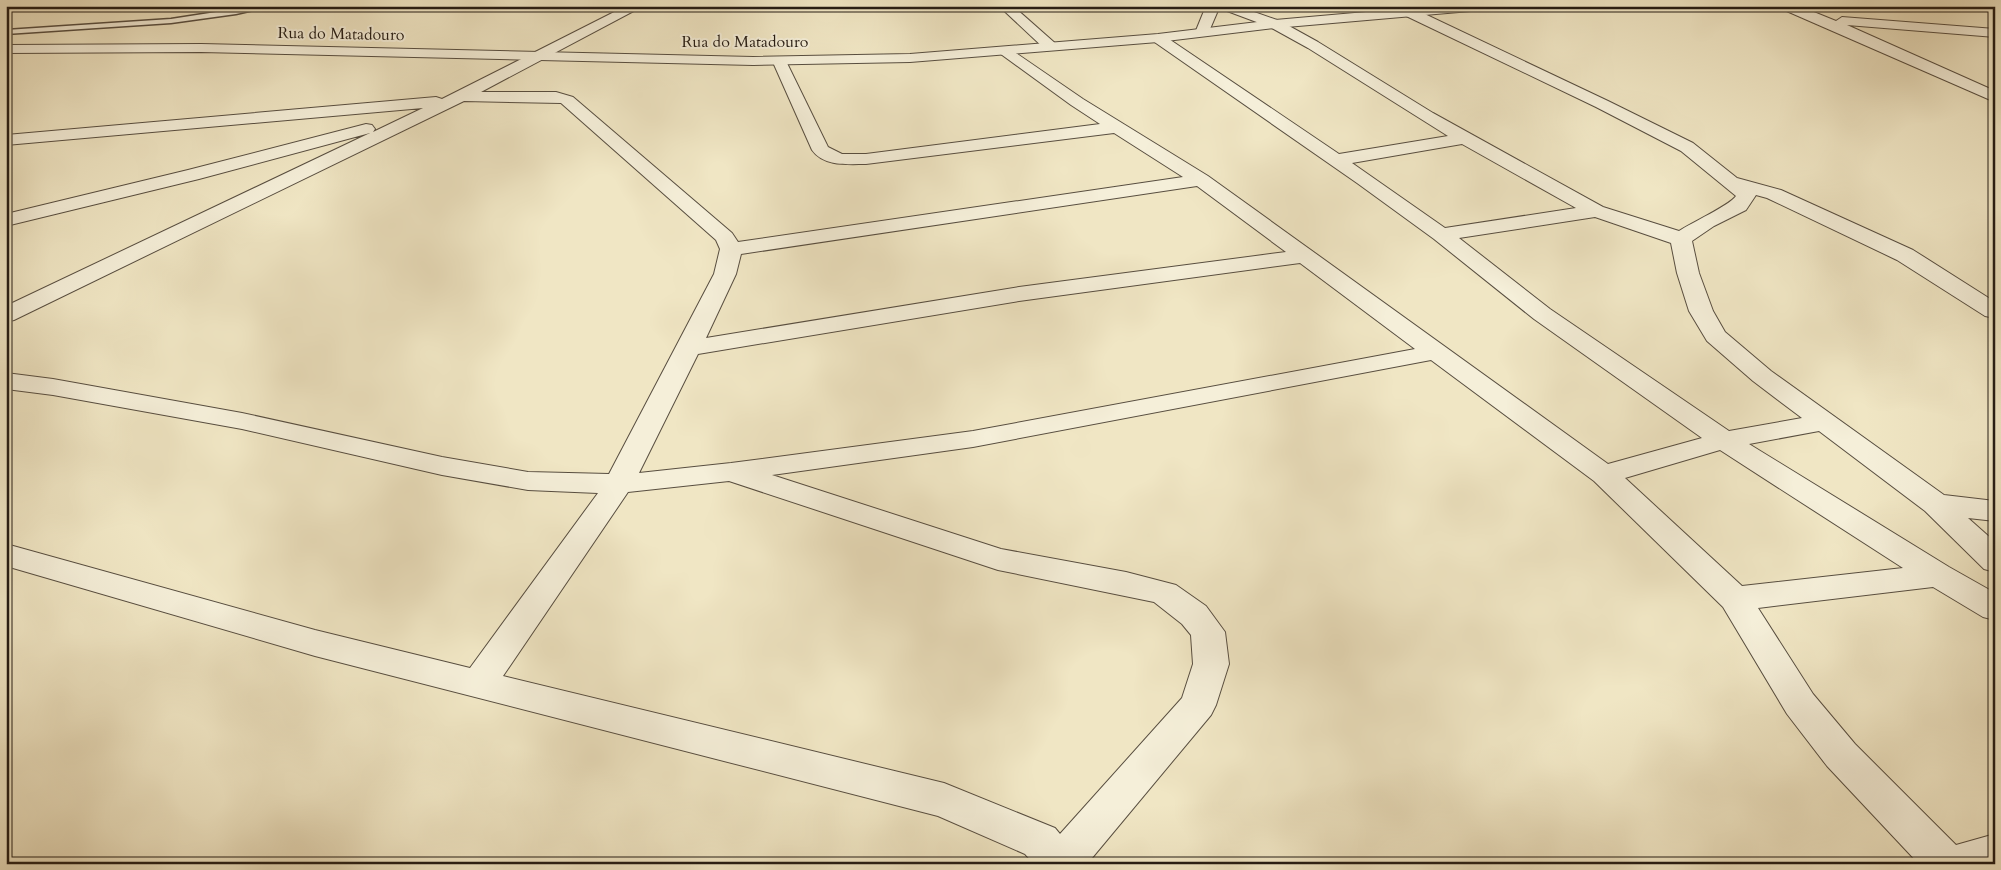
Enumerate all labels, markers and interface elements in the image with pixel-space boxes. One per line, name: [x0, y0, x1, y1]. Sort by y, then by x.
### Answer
street label: Rua do Matadouro: [277, 22, 405, 46]
street label: Rua do Matadouro: [682, 31, 809, 53]

